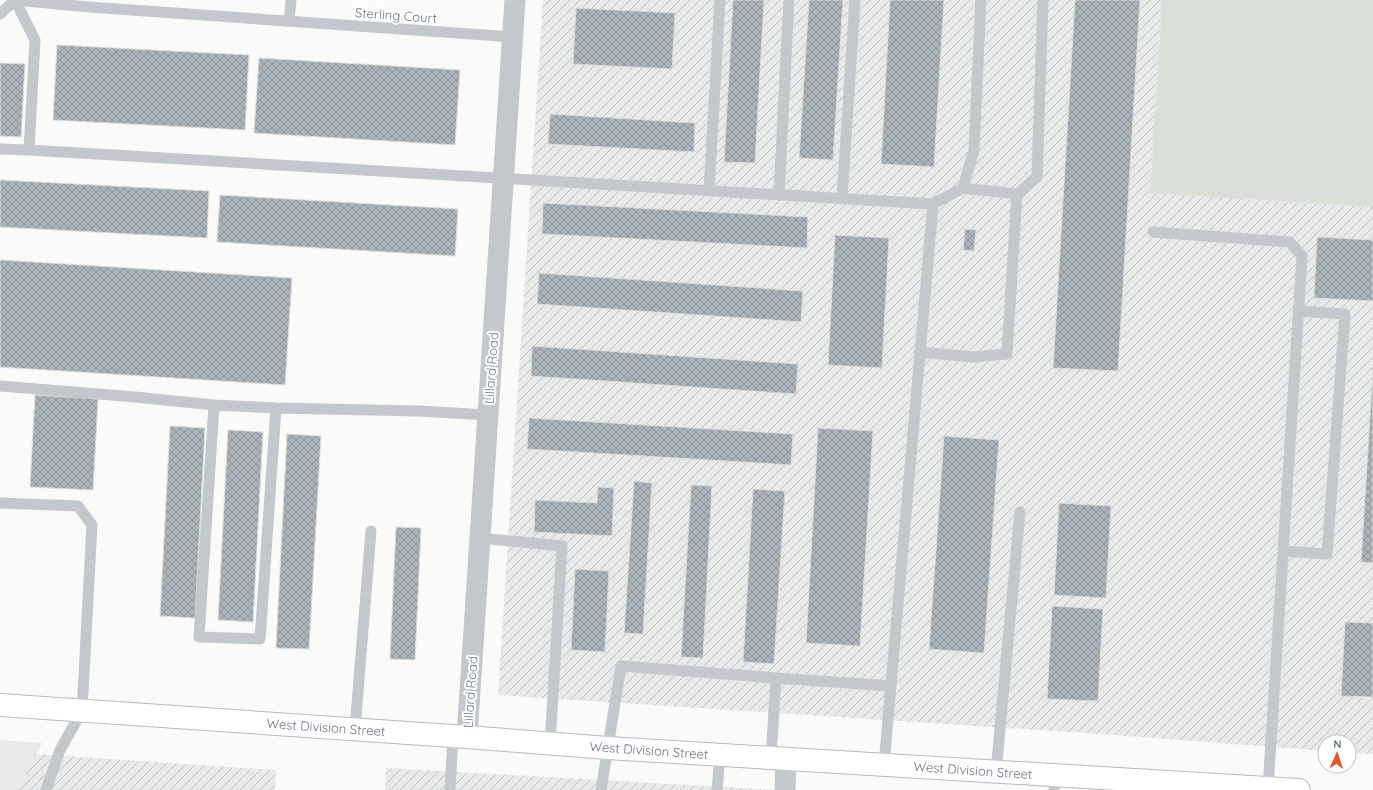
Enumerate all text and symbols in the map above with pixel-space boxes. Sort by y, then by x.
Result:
street label: Sterling Court [354,4,438,26]
street label: Lillard Road [481,332,501,404]
street label: Lillard Road [460,656,480,728]
street label: West Division Street [266,715,386,739]
north arrow [1317,734,1357,774]
text: N [1333,737,1342,751]
street label: West Division Street [589,738,709,762]
street label: West Division Street [913,758,1033,782]

